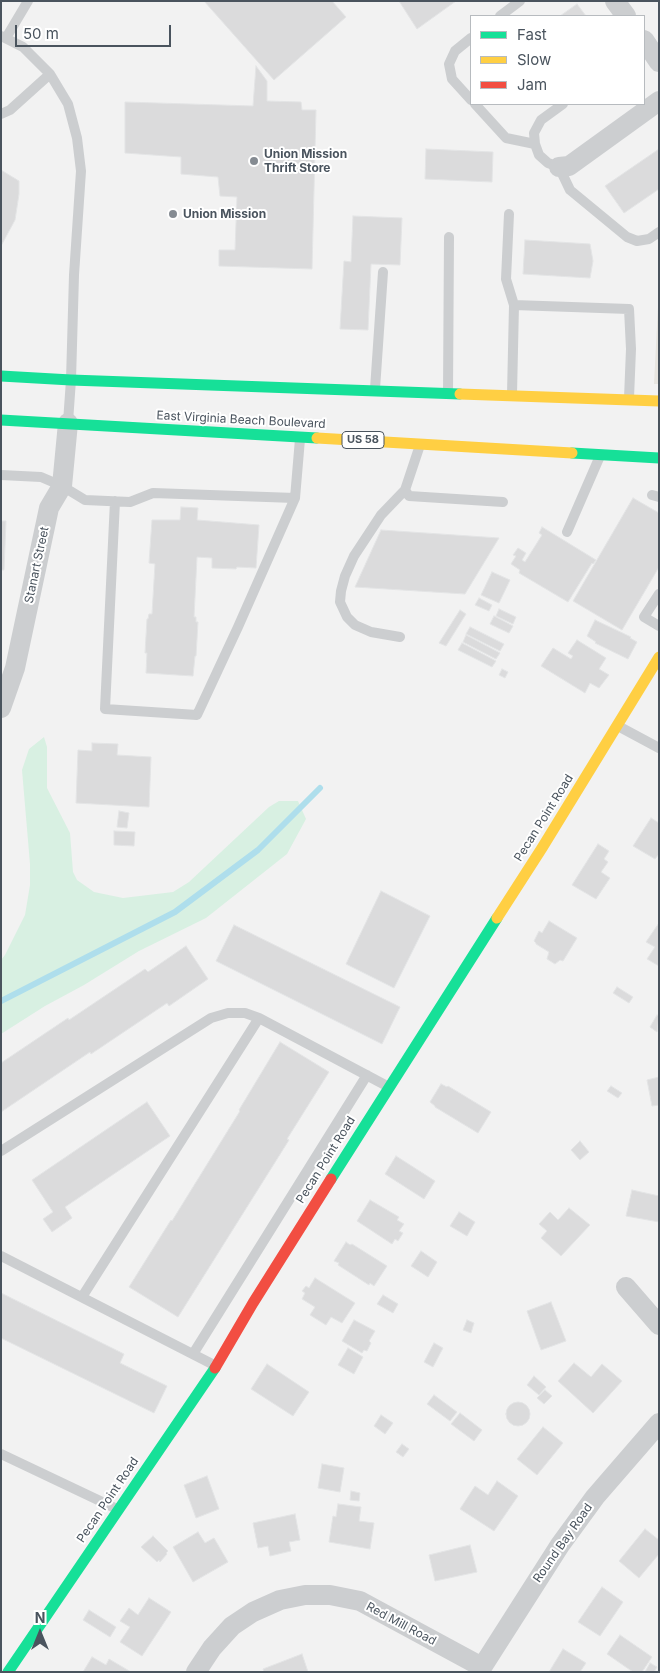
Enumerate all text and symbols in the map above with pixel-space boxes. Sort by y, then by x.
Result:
scale bar [18,15,174,47]
legend [470,15,645,105]
text: 50 m [23,24,59,43]
text: Fast [517,25,547,44]
text: Slow [517,50,551,69]
text: Jam [517,75,547,94]
place label: Union Mission Thrift Store [264,147,347,175]
marker: Union Mission Thrift Store [248,155,260,167]
place label: Union Mission [183,207,266,221]
marker: Union Mission [167,208,179,220]
street label: East Virginia Beach Boulevard [156,408,326,432]
road number: US 58 [342,432,384,448]
street label: Stanart Street [22,525,52,605]
street label: Pecan Point Road [511,772,577,864]
street label: Pecan Point Road [293,1114,359,1206]
street label: Pecan Point Road [74,1455,142,1545]
street label: Round Bay Road [530,1501,596,1585]
street label: Red Mill Road [364,1600,438,1648]
north arrow [15,1608,65,1658]
text: N [35,1609,45,1626]

